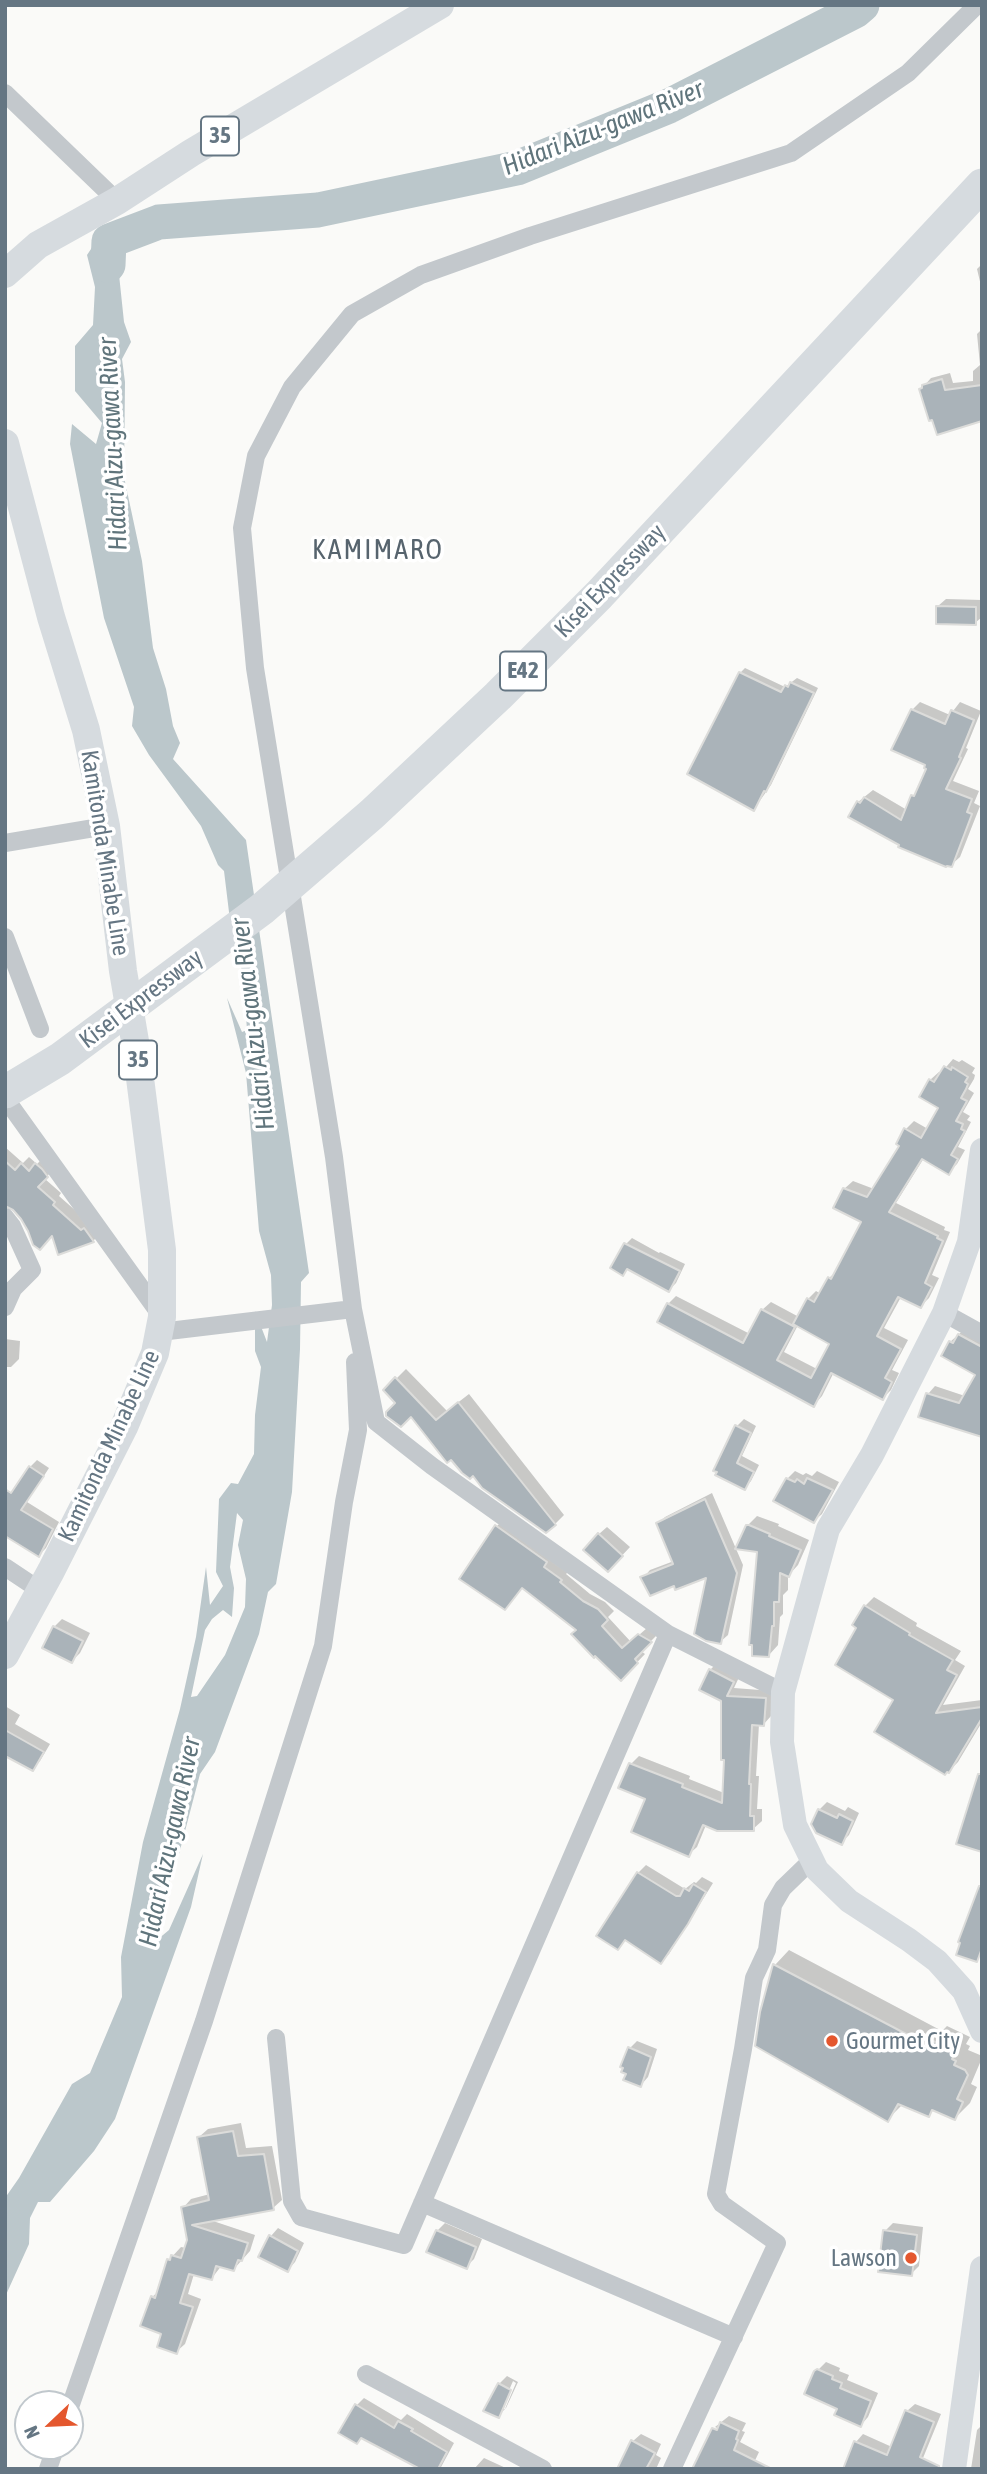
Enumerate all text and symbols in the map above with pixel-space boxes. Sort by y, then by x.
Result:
water label: Hidari Aizu-gawa River [498,74,708,182]
road number: 35 [201,116,239,155]
water label: Hidari Aizu-gawa River [92,337,134,551]
street label: Kisei Expressway [549,518,671,644]
district label: KAMIMARO [313,533,443,567]
road number: E42 [500,652,546,691]
street label: Kamitonda Minabe Line [75,748,135,958]
water label: Hidari Aizu-gawa River [225,916,281,1132]
street label: Kisei Expressway [74,943,208,1055]
road number: 35 [119,1040,157,1079]
street label: Kamitonda Minabe Line [52,1346,166,1546]
water label: Hidari Aizu-gawa River [133,1734,207,1950]
place label: Gourmet City [846,2027,960,2055]
marker: Gourmet City [824,2033,840,2049]
place label: Lawson [831,2244,897,2272]
marker: Lawson [903,2250,919,2266]
north arrow [14,2390,84,2460]
text: N [19,2423,44,2442]

